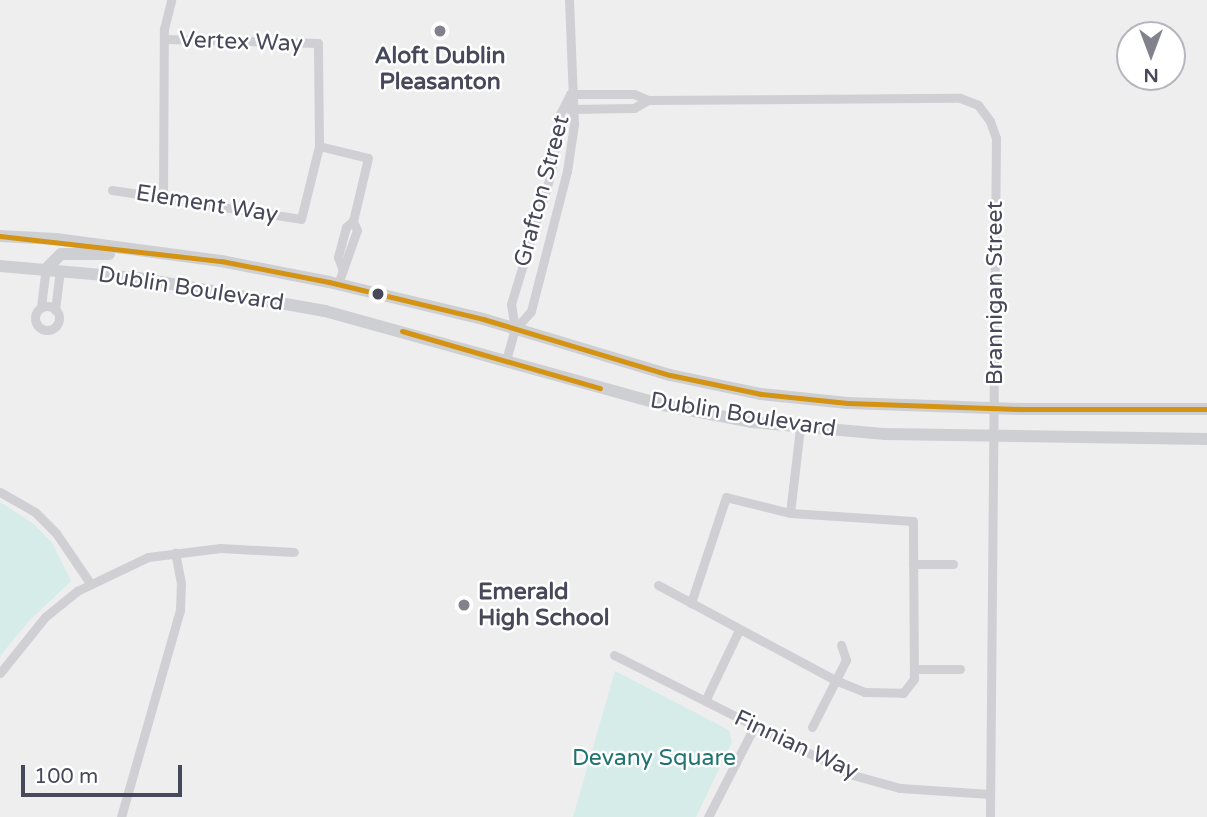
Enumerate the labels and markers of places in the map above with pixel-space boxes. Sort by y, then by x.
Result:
marker: Aloft Dublin Pleasanton [432,23,448,39]
place label: Aloft Dublin Pleasanton [374,42,506,96]
unlabelled marker [371,287,385,301]
place label: Emerald High School [478,578,609,632]
marker: Emerald High School [456,597,472,613]

